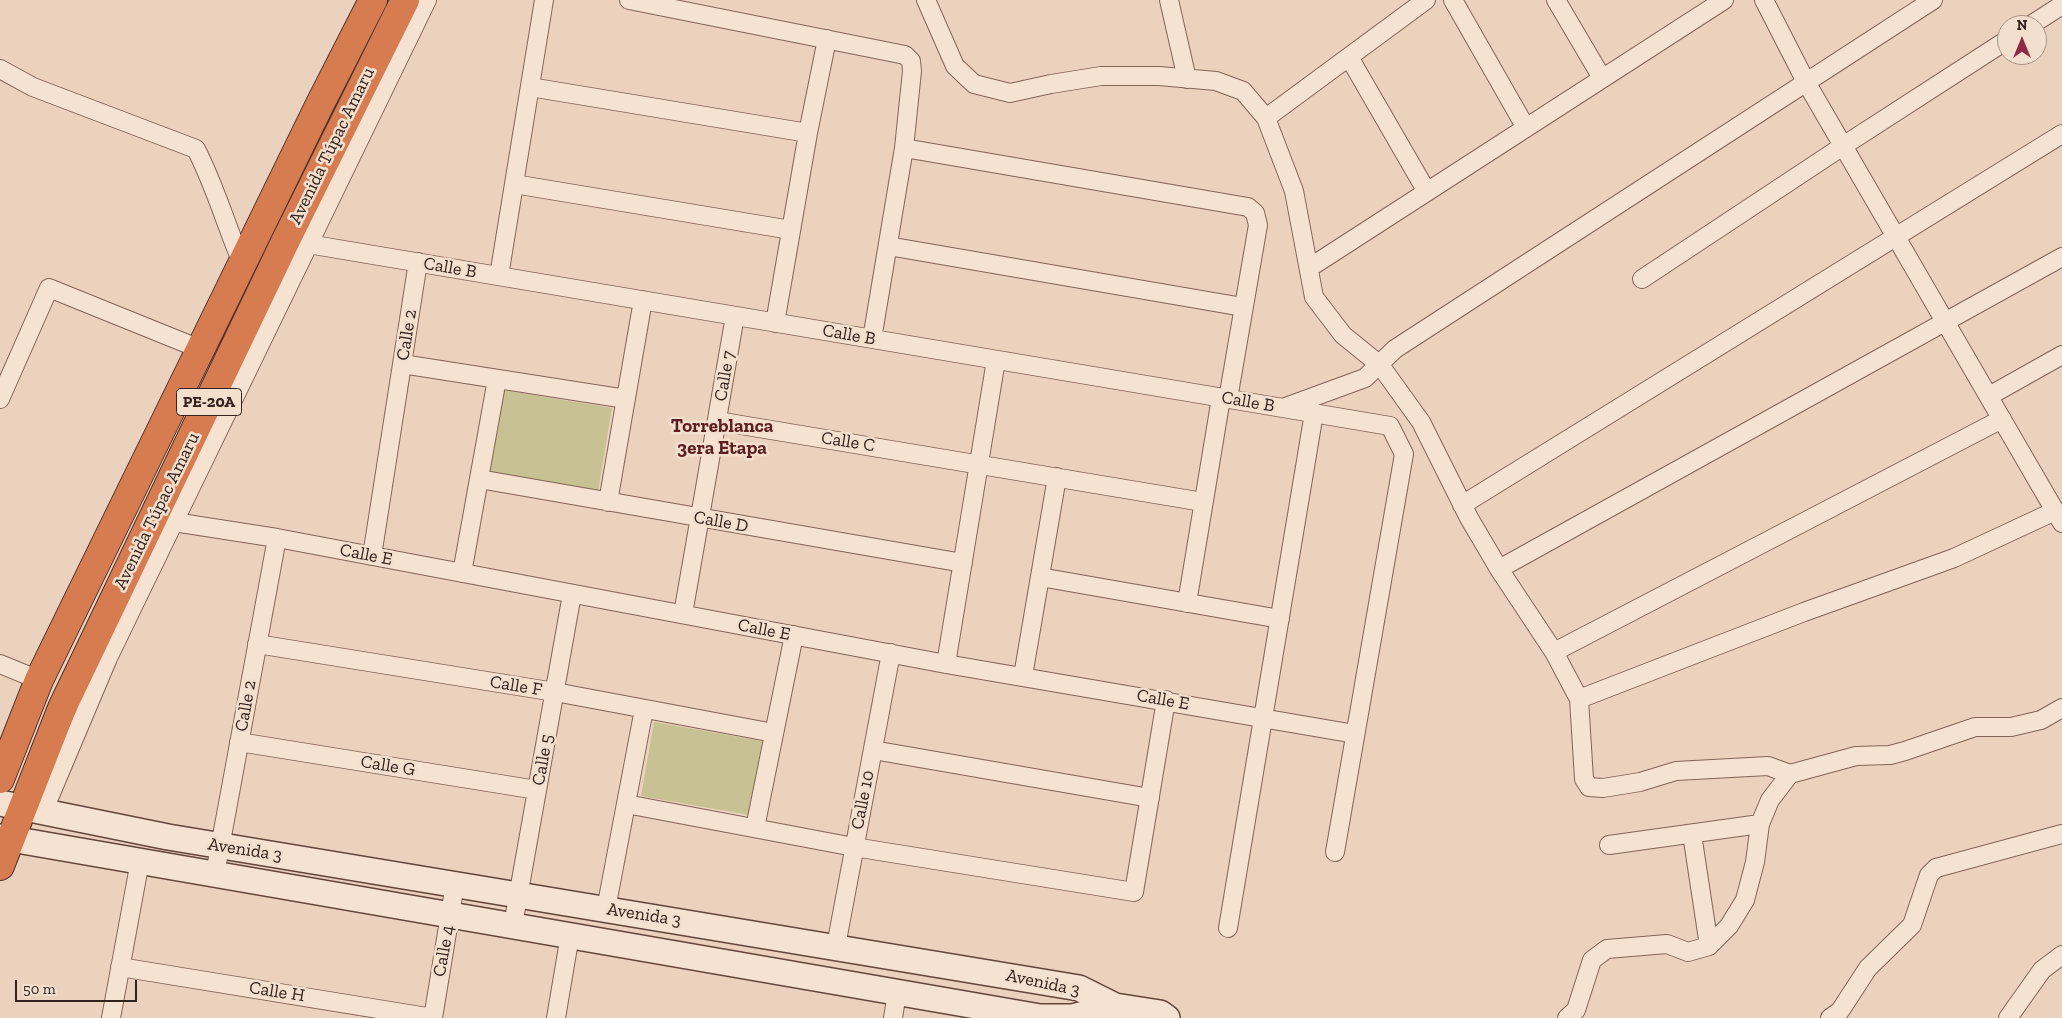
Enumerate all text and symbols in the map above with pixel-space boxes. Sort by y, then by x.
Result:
north arrow [1997,15,2047,65]
text: N [2017,17,2027,34]
street label: Avenida Túpac Amaru [285,64,379,228]
street label: Calle B [422,253,478,283]
street label: Calle 2 [392,308,422,362]
street label: Calle B [821,320,877,350]
street label: Calle 7 [710,349,740,403]
street label: Calle B [1220,387,1276,417]
road number: PE-20A [176,388,242,416]
district label: Torreblanca 3era Etapa [671,416,773,460]
street label: Calle C [820,427,876,457]
street label: Avenida Túpac Amaru [110,429,204,593]
street label: Calle D [692,507,750,537]
street label: Calle E [338,539,394,571]
street label: Calle E [736,614,792,646]
street label: Calle F [488,671,544,701]
street label: Calle 2 [231,679,261,733]
street label: Calle E [1135,685,1191,715]
street label: Calle 5 [528,733,558,787]
street label: Calle G [359,751,417,781]
street label: Calle 10 [847,769,879,831]
street label: Avenida 3 [206,833,284,867]
street label: Avenida 3 [605,898,683,932]
street label: Calle 4 [429,923,459,979]
street label: Avenida 3 [1004,965,1082,1001]
scale bar [18,970,140,1002]
street label: Calle H [248,977,306,1007]
text: 50 m [23,980,56,998]

